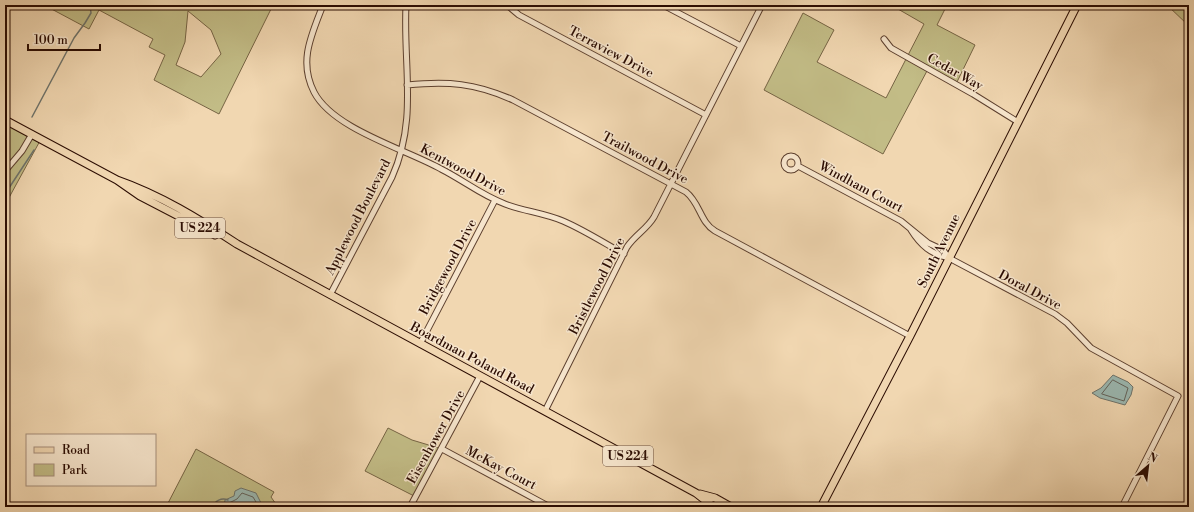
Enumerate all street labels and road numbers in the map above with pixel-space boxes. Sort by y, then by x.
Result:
street label: Terraview Drive [566,23,657,81]
street label: Cedar Way [924,50,986,94]
street label: Trailwood Drive [599,129,691,188]
street label: Kentwood Drive [417,141,509,200]
street label: Applewood Boulevard [321,156,394,279]
street label: Windham Court [815,158,906,216]
street label: South Avenue [914,211,964,291]
street label: Bridgewood Drive [415,216,480,319]
road number: US 224 [175,218,225,238]
street label: Bristlewood Drive [565,234,629,338]
street label: Doral Drive [996,267,1065,314]
street label: Boardman Poland Road [406,318,537,398]
street label: Eisenhower Drive [404,387,469,487]
street label: McKay Court [463,443,539,493]
road number: US 224 [603,446,653,466]

